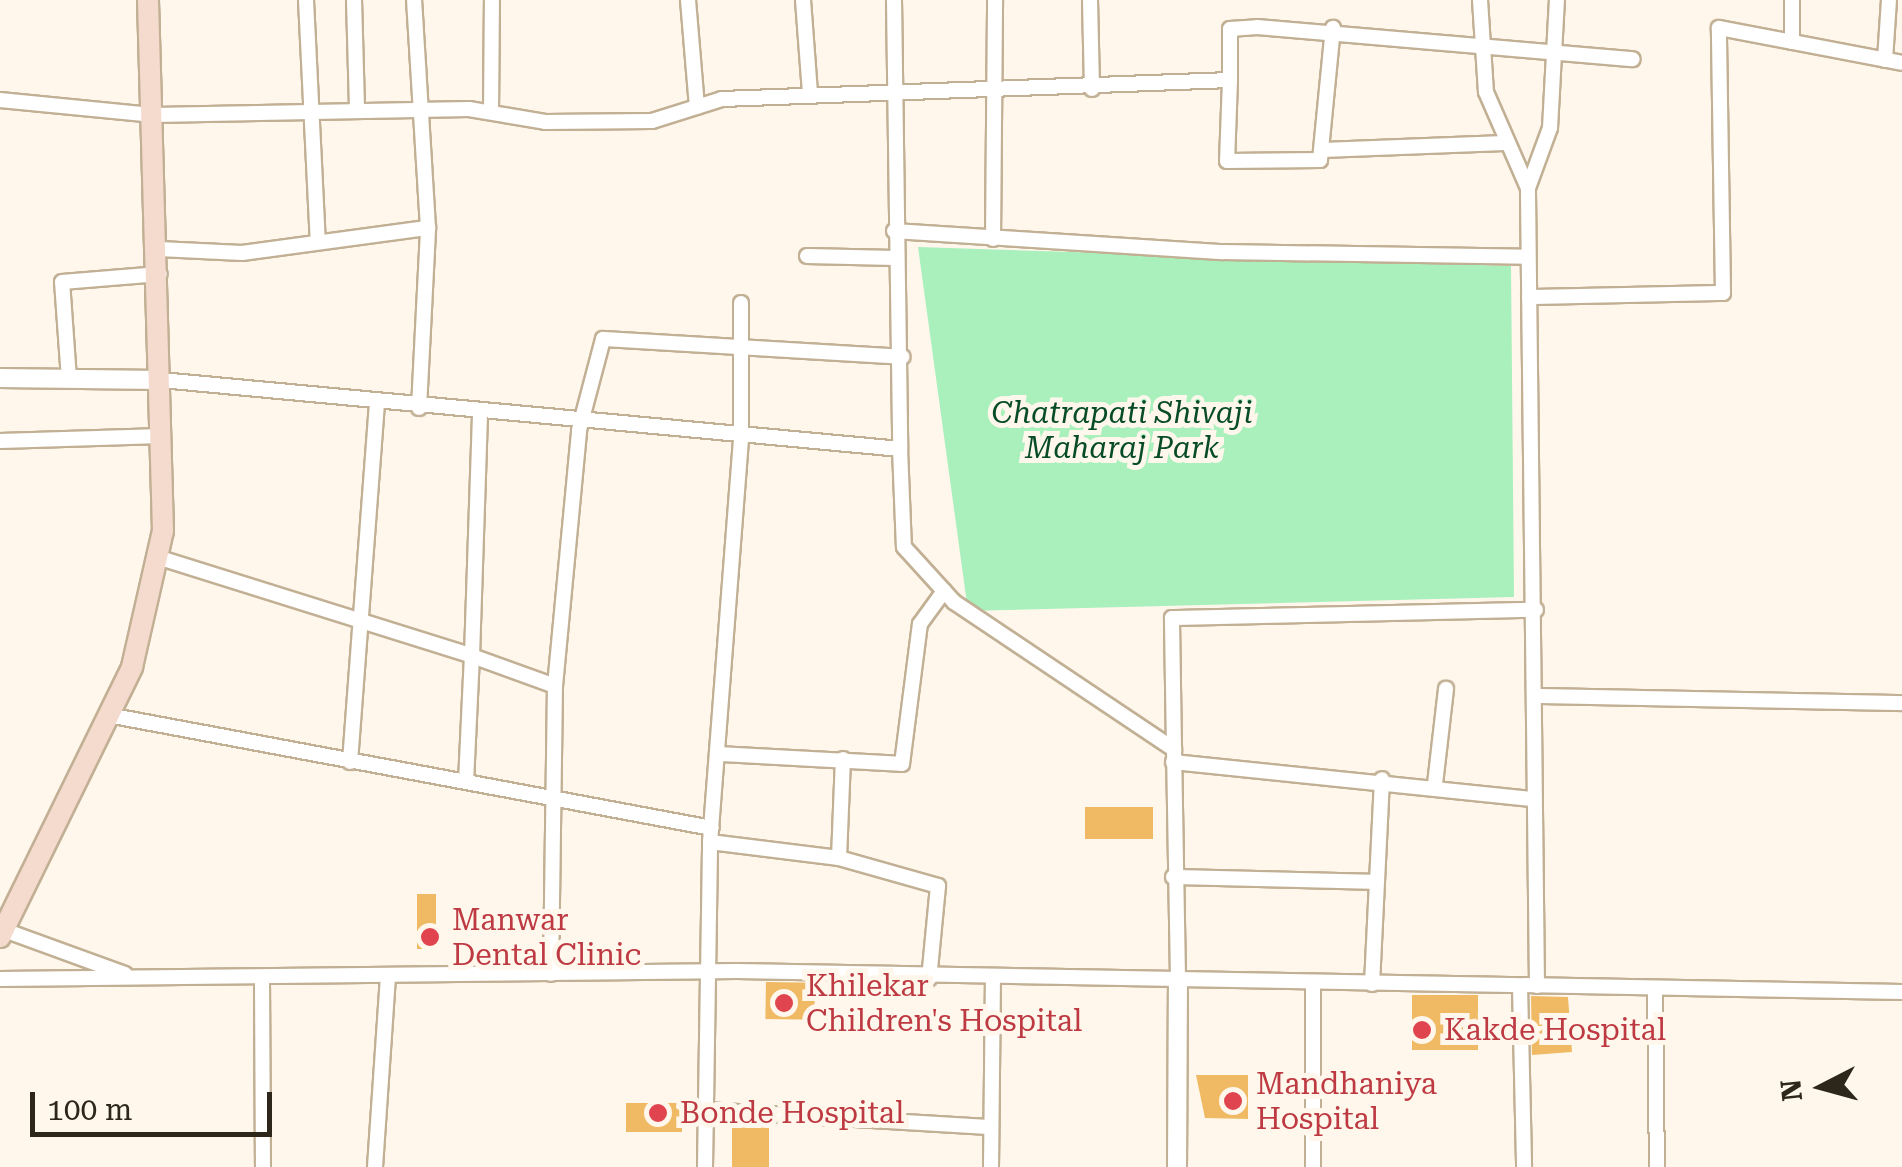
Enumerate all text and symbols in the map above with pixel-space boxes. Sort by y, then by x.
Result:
park label: Chatrapati Shivaji Maharaj Park [991,395,1253,466]
place label: Manwar Dental Clinic [452,902,641,972]
marker: Manwar Dental Clinic [417,924,443,950]
place label: Khilekar Children's Hospital [806,968,1082,1038]
marker: Khilekar Children's Hospital [771,990,797,1016]
place label: Kakde Hospital [1444,1012,1666,1048]
marker: Kakde Hospital [1409,1017,1435,1043]
north arrow [1772,1037,1872,1137]
place label: Mandhaniya Hospital [1256,1066,1437,1136]
scale bar [35,1072,278,1134]
text: N [1774,1078,1809,1103]
marker: Mandhaniya Hospital [1220,1088,1246,1114]
text: 100 m [47,1092,132,1127]
place label: Bonde Hospital [680,1095,904,1131]
marker: Bonde Hospital [645,1100,671,1126]

